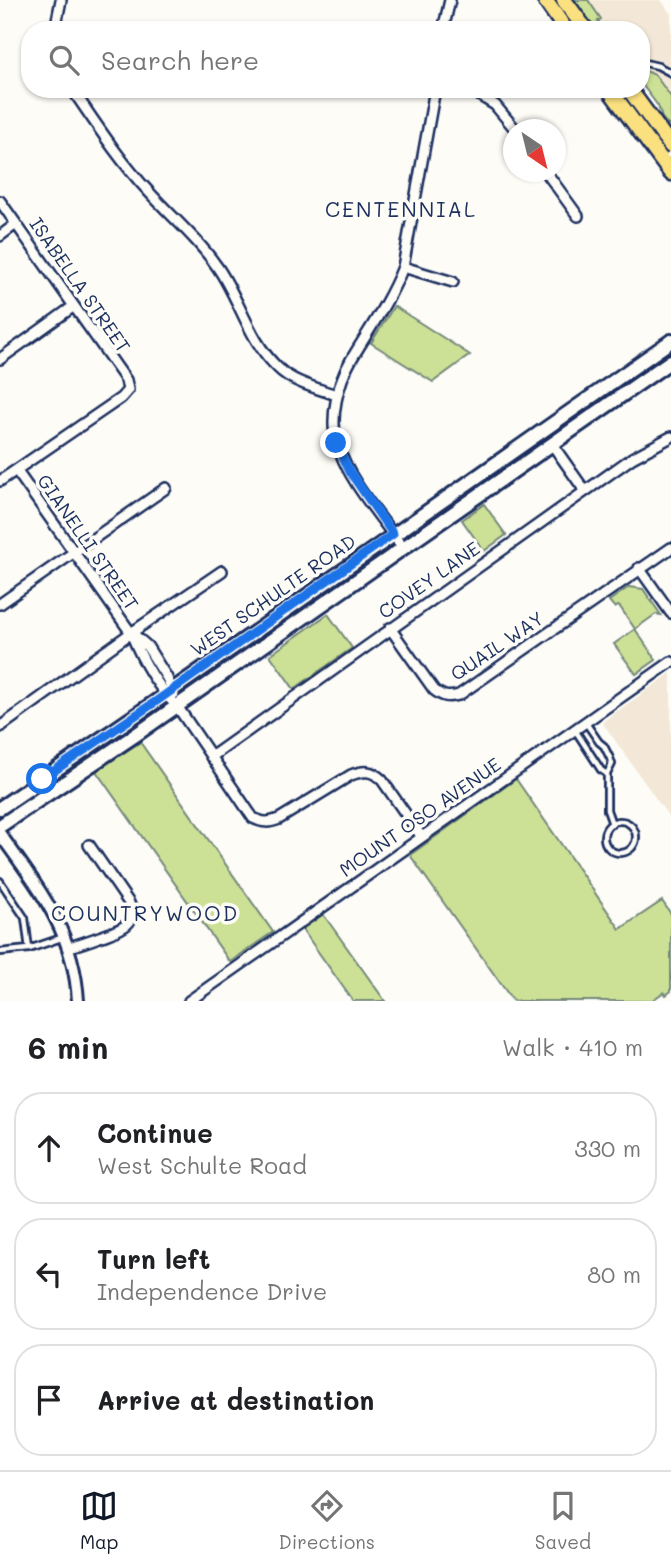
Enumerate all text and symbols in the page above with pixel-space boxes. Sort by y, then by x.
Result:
search box [21,21,650,98]
icon: search [45,41,83,79]
text: Search here [101,43,259,77]
north arrow [503,119,566,182]
district label: CENTENNIAL [325,195,477,222]
street label: ISABELLA STREET [24,212,137,357]
route end [320,427,351,458]
street label: GIANELLI STREET [32,469,145,615]
street label: WEST SCHULTE ROAD [185,528,360,661]
street label: COVEY LANE [373,535,484,624]
street label: QUAIL WAY [445,605,548,686]
street label: MOUNT OSO AVENUE [334,751,505,882]
route start [26,763,57,794]
district label: COUNTRYWOOD [51,899,239,926]
text: 6 min [28,1027,108,1067]
text: Walk · 410 m [502,1032,643,1062]
text: Continue [97,1116,213,1150]
icon: ahead [30,1129,68,1167]
text: 330 m [574,1133,641,1163]
text: West Schulte Road [97,1150,307,1180]
text: Turn left [97,1242,210,1276]
icon: left [30,1255,68,1293]
text: 80 m [587,1259,641,1289]
text: Independence Drive [97,1276,327,1306]
icon: arrive [30,1381,68,1419]
text: Arrive at destination [97,1383,374,1417]
tab: Map [80,1487,119,1554]
tab: Directions [278,1487,375,1554]
tab: Saved [535,1487,591,1554]

